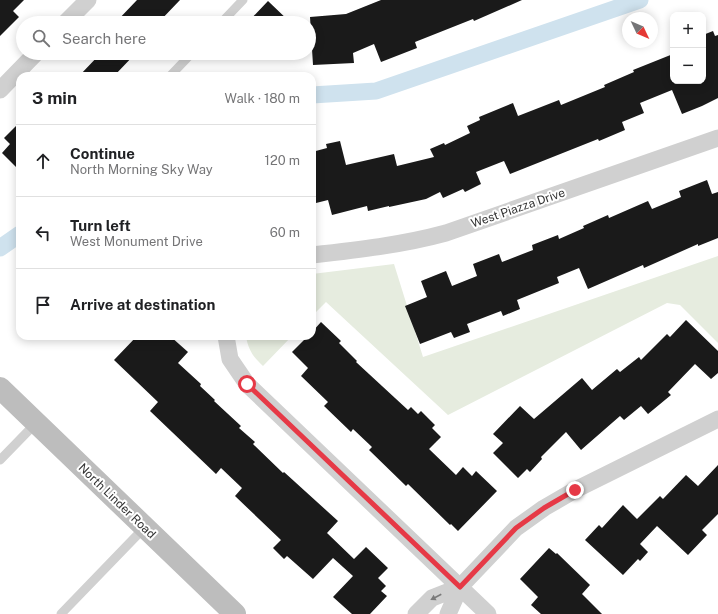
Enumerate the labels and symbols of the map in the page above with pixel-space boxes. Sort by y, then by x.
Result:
north arrow [622,12,658,48]
street label: West Piazza Drive [469,185,567,231]
route start [238,375,256,393]
street label: North Linder Road [76,461,158,541]
route end [566,481,584,499]
one-way arrow [430,594,442,600]

